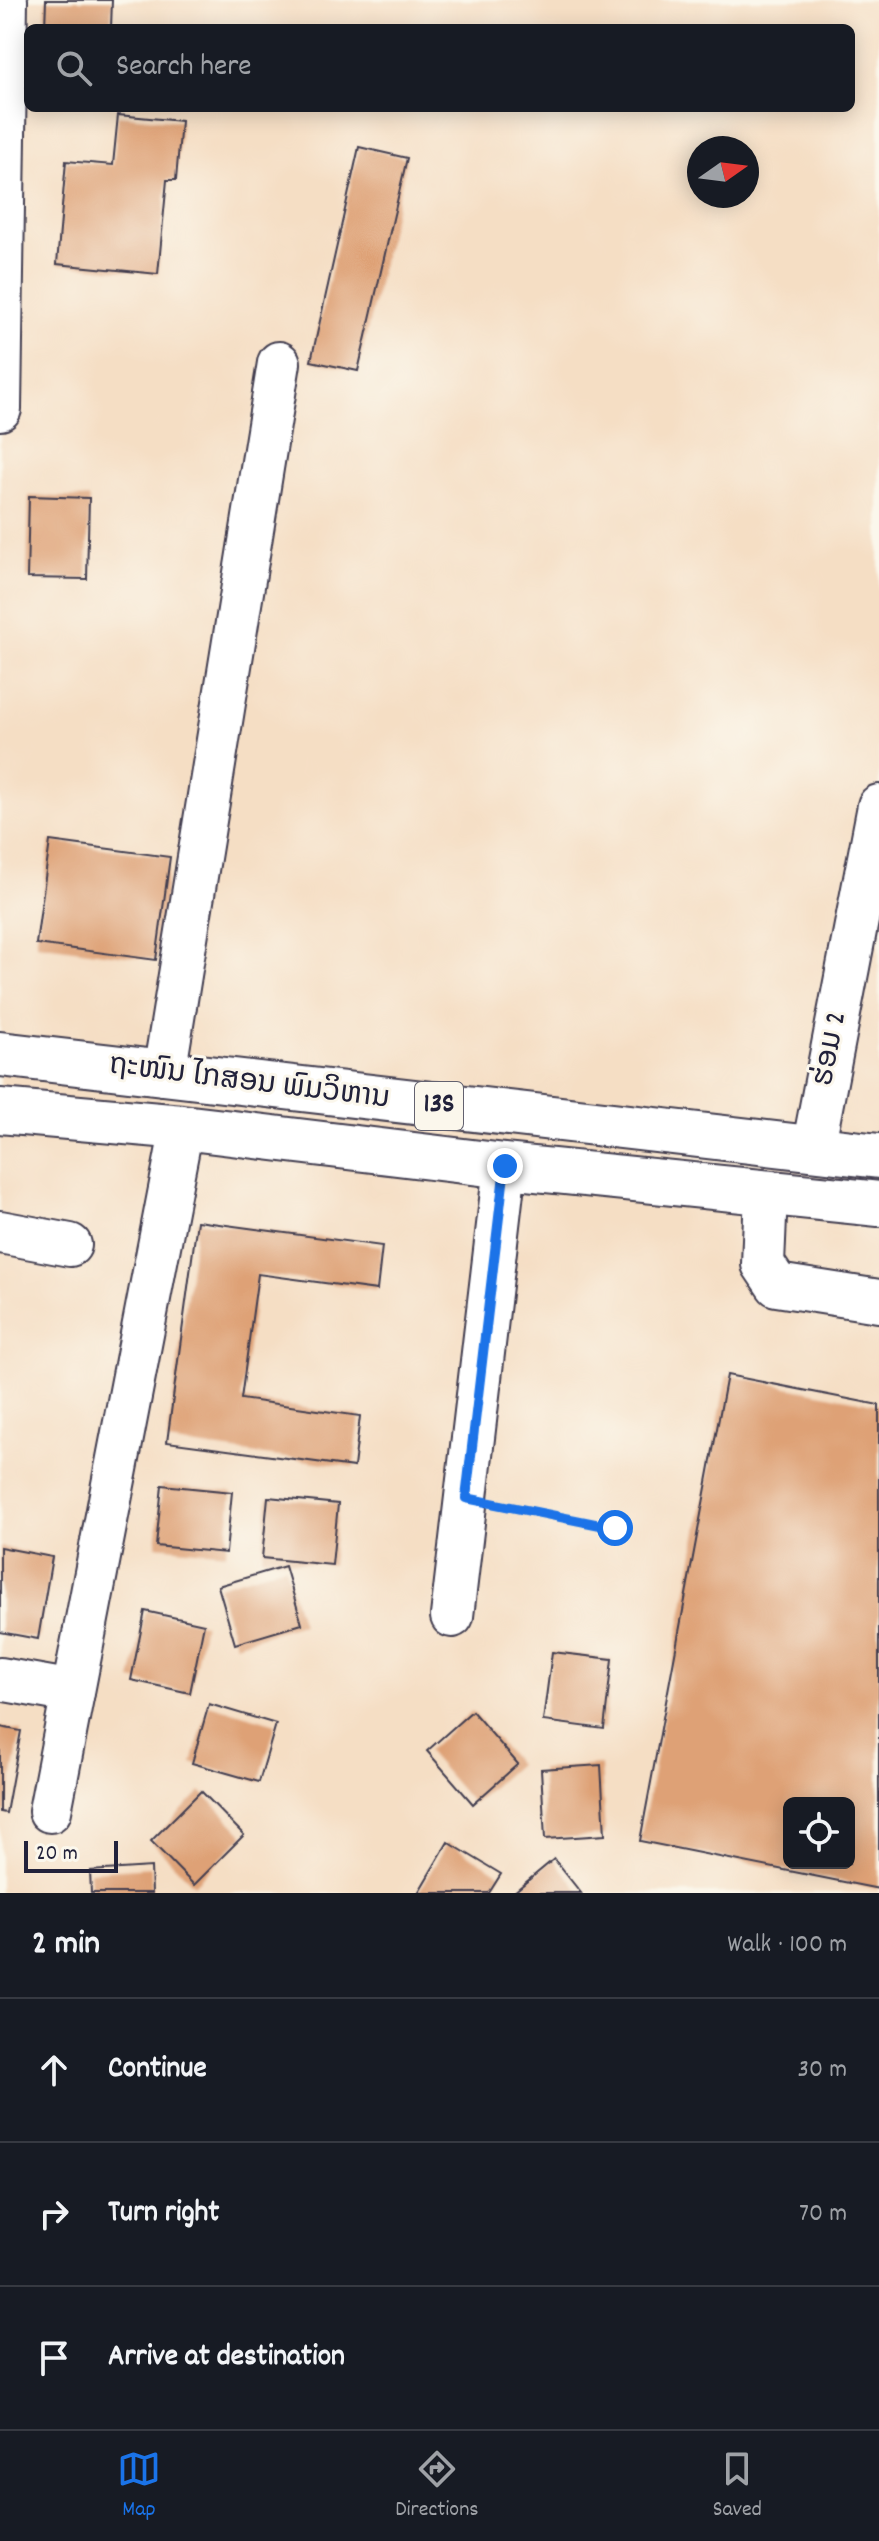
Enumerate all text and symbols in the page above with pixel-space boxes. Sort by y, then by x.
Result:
search box [24,24,855,112]
icon: search [52,46,96,90]
text: Search here [116,47,252,90]
north arrow [687,136,759,208]
street label: ຮ່ອມ 2 [804,1008,860,1090]
street label: ຖະໜົນ ໄກສອນ ພົມວິຫານ [106,1045,392,1123]
road number: 13S [415,1082,463,1130]
route end [487,1148,523,1184]
route start [597,1510,633,1546]
map controls [783,1797,855,1869]
button: locate [783,1797,855,1869]
scale bar [24,1837,118,1873]
text: 20 m [36,1839,78,1870]
text: 2 min [32,1921,100,1970]
text: Walk · 100 m [727,1927,847,1964]
icon: ahead [32,2048,76,2092]
text: Continue [108,2049,207,2092]
text: 30 m [797,2052,847,2089]
icon: right [32,2192,76,2236]
text: Turn right [108,2193,219,2236]
text: 70 m [799,2196,847,2233]
icon: arrive [32,2336,76,2380]
text: Arrive at destination [108,2337,345,2380]
tab: Map [117,2447,161,2526]
tab: Directions [395,2447,479,2526]
tab: Saved [713,2447,762,2526]

